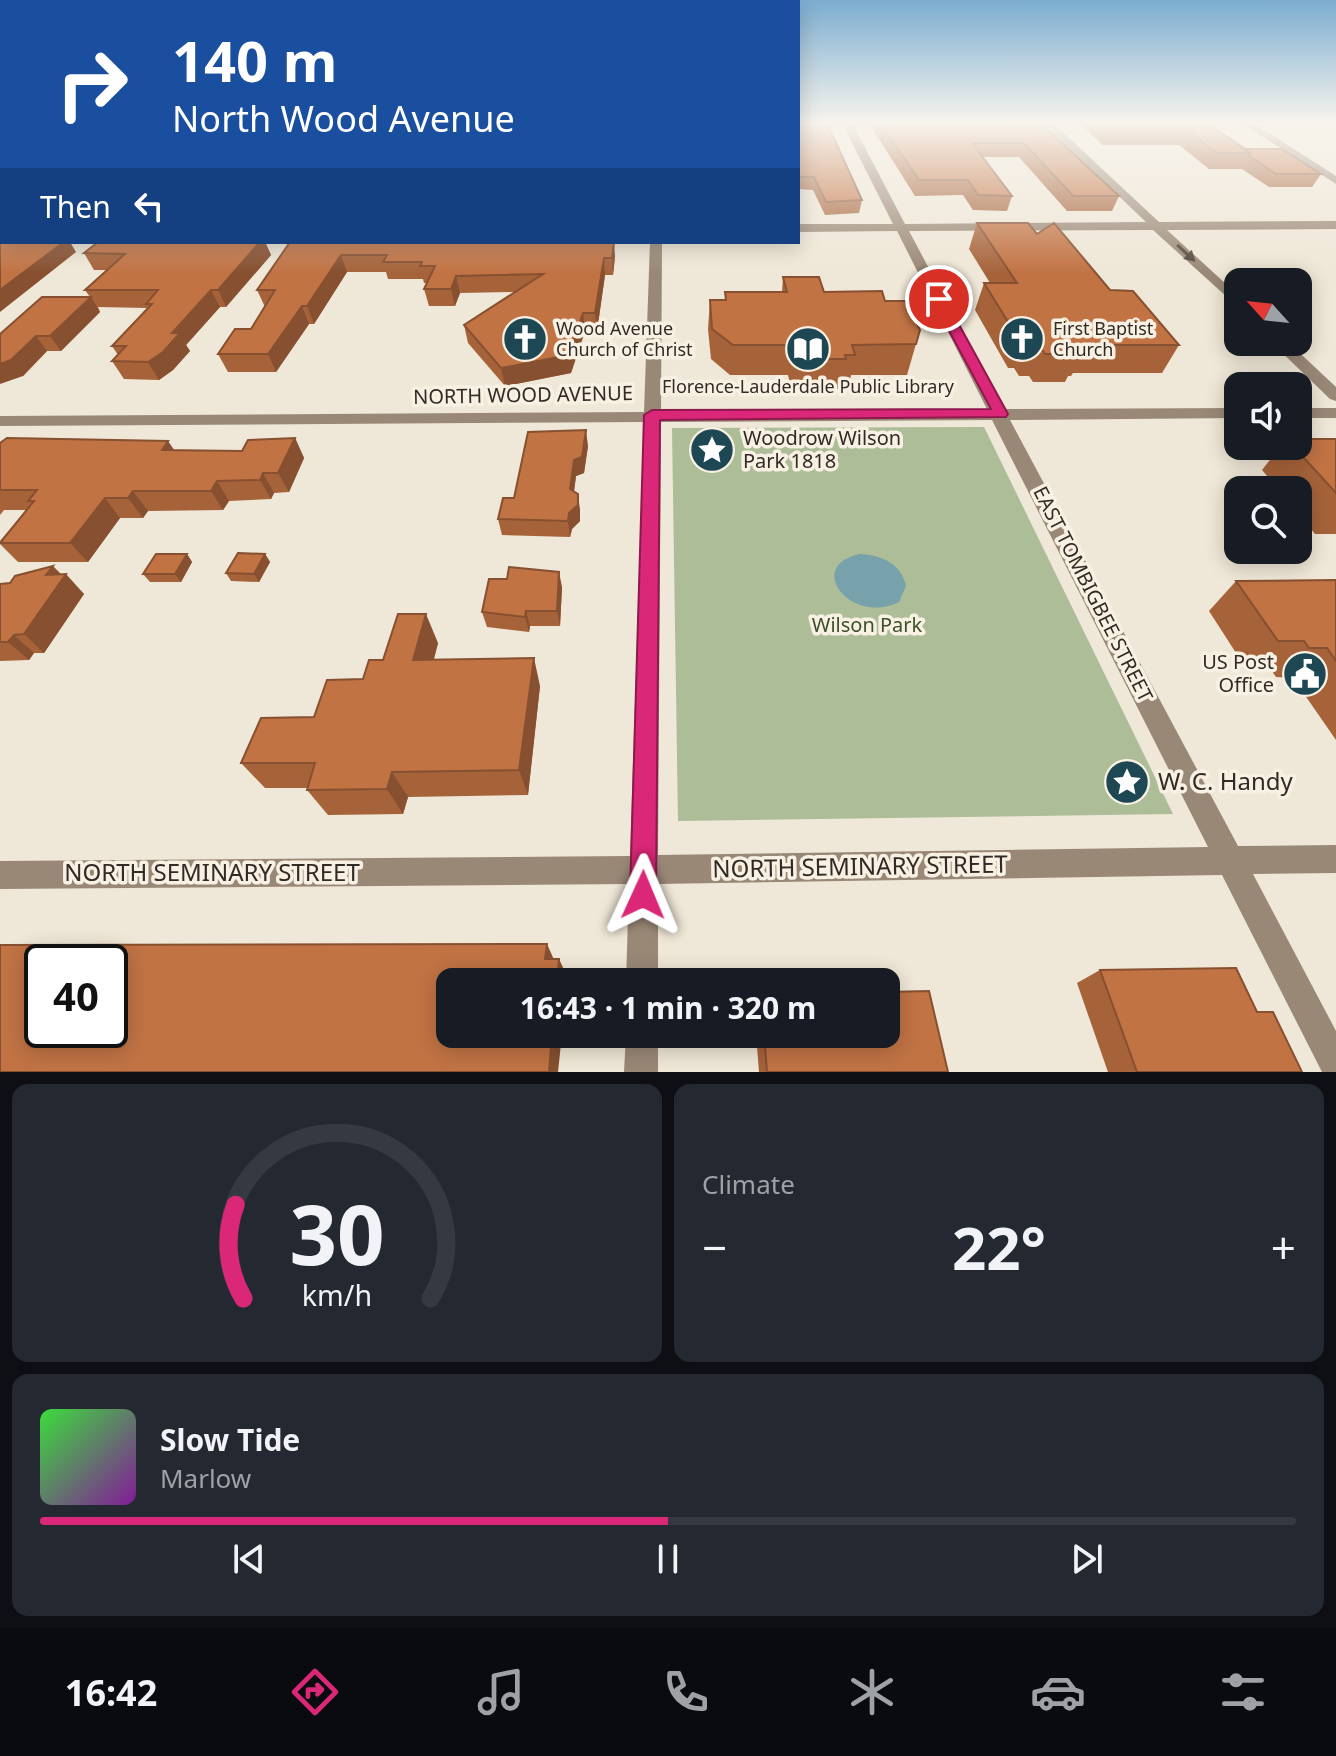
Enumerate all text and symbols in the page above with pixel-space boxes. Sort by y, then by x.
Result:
text: 140 m [172,22,337,98]
icon: right [40,32,144,136]
text: North Wood Avenue [172,94,515,143]
icon: left [127,184,171,228]
text: Then [40,186,111,227]
one-way arrow [1176,244,1195,262]
pin [905,265,973,333]
north arrow [1224,268,1312,356]
map controls [1224,268,1312,564]
icon: arrive [917,277,961,321]
church icon: Wood Avenue Church of Christ [501,315,549,363]
church icon: First Baptist Church [998,315,1046,363]
place label: Wood Avenue Church of Christ [556,316,693,361]
place label: First Baptist Church [1053,316,1154,361]
library icon: Florence-Lauderdale Public Library [784,325,832,373]
button: sound [1224,372,1312,460]
place label: Florence-Lauderdale Public Library [662,374,955,398]
street label: NORTH WOOD AVENUE [413,379,633,410]
place label: Woodrow Wilson Park 1818 [743,424,901,474]
place icon: Woodrow Wilson Park 1818 [688,426,736,474]
button: search [1224,476,1312,564]
street label: EAST TOMBIGBEE STREET [1027,481,1160,706]
park label: Wilson Park [812,611,923,638]
place label: US Post Office [1202,648,1274,698]
public building icon: US Post Office [1281,650,1329,698]
place icon: W. C. Handy [1103,758,1151,806]
place label: W. C. Handy [1158,764,1293,797]
street label: NORTH SEMINARY STREET [712,846,1009,885]
position arrow [601,853,685,937]
street label: NORTH SEMINARY STREET [64,855,360,888]
speed limit sign: 40 [24,944,128,1048]
text: 16:43 · 1 min · 320 m [520,987,816,1028]
text: Climate [702,1166,795,1202]
text: 30 [289,1176,385,1289]
text: 22° [952,1206,1046,1288]
text: − [702,1217,727,1277]
text: + [1271,1217,1296,1277]
text: km/h [302,1275,372,1314]
text: Slow Tide [160,1419,300,1460]
text: Marlow [160,1460,251,1496]
icon: previous [227,1537,271,1581]
icon: pause [646,1537,690,1581]
icon: next [1065,1537,1109,1581]
icon: directions [287,1664,343,1720]
icon: music [473,1664,529,1720]
icon: phone [658,1664,714,1720]
icon: climate [844,1664,900,1720]
icon: car [1030,1664,1086,1720]
icon: filters [1215,1664,1271,1720]
text: 16:42 [65,1668,157,1717]

